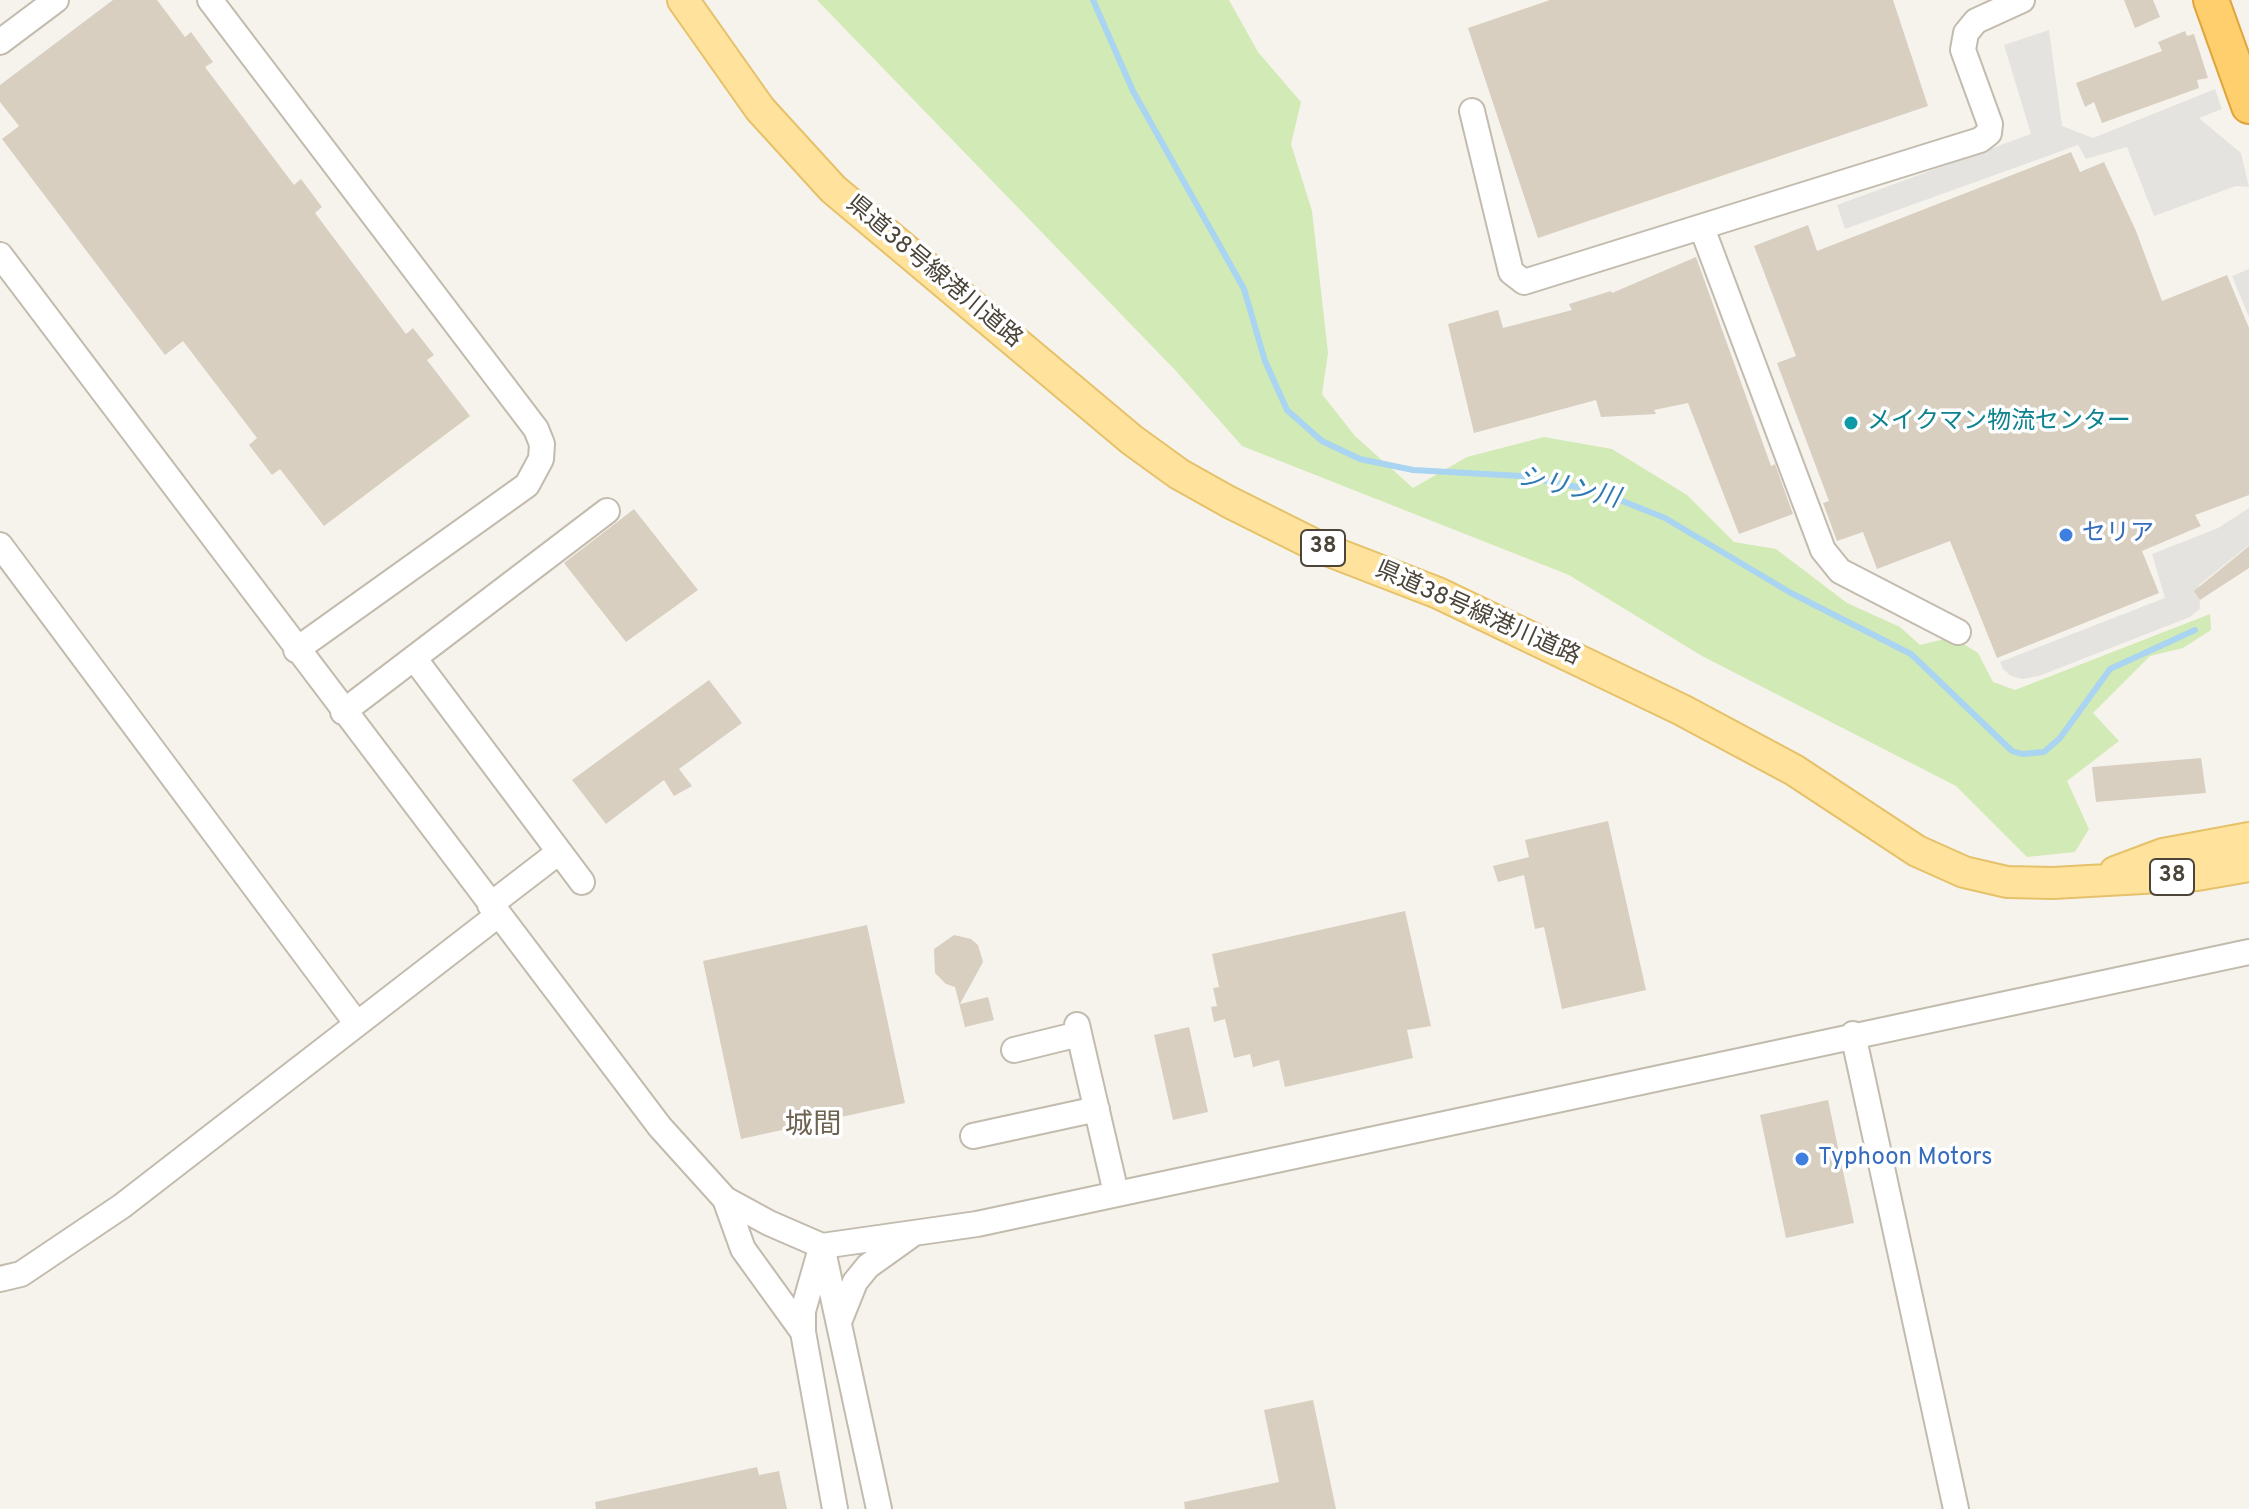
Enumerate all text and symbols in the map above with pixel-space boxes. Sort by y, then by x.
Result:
street label: 県道38号線港川道路 [839,191,1027,355]
place label: メイクマン物流センター [1867,409,2131,437]
marker: メイクマン物流センター [1842,414,1860,432]
water label: シリン川 [1514,463,1622,517]
place label: セリア [2082,521,2154,549]
marker: セリア [2057,526,2075,544]
road number: 38 [1301,530,1345,566]
street label: 県道38号線港川道路 [1370,557,1584,673]
road number: 38 [2150,859,2194,895]
district label: 城間 [785,1110,841,1144]
place label: Typhoon Motors [1818,1145,1993,1173]
marker: Typhoon Motors [1793,1150,1811,1168]

